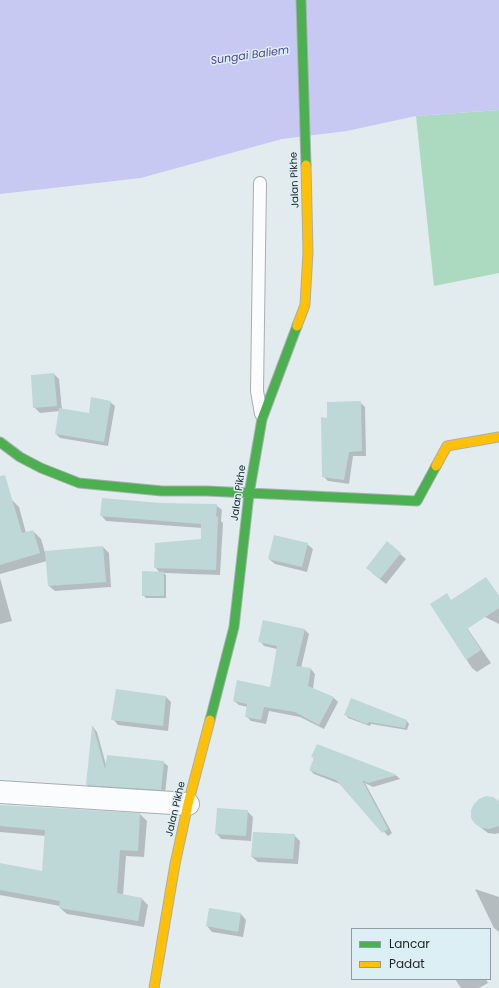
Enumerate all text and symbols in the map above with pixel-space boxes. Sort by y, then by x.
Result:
water label: Sungai Baliem [210,44,290,68]
street label: Jalan Pikhe [288,152,302,208]
street label: Jalan Pikhe [229,464,249,522]
street label: Jalan Pikhe [164,780,188,838]
legend [351,928,491,980]
text: Lancar [389,935,430,952]
text: Padat [389,955,425,972]

